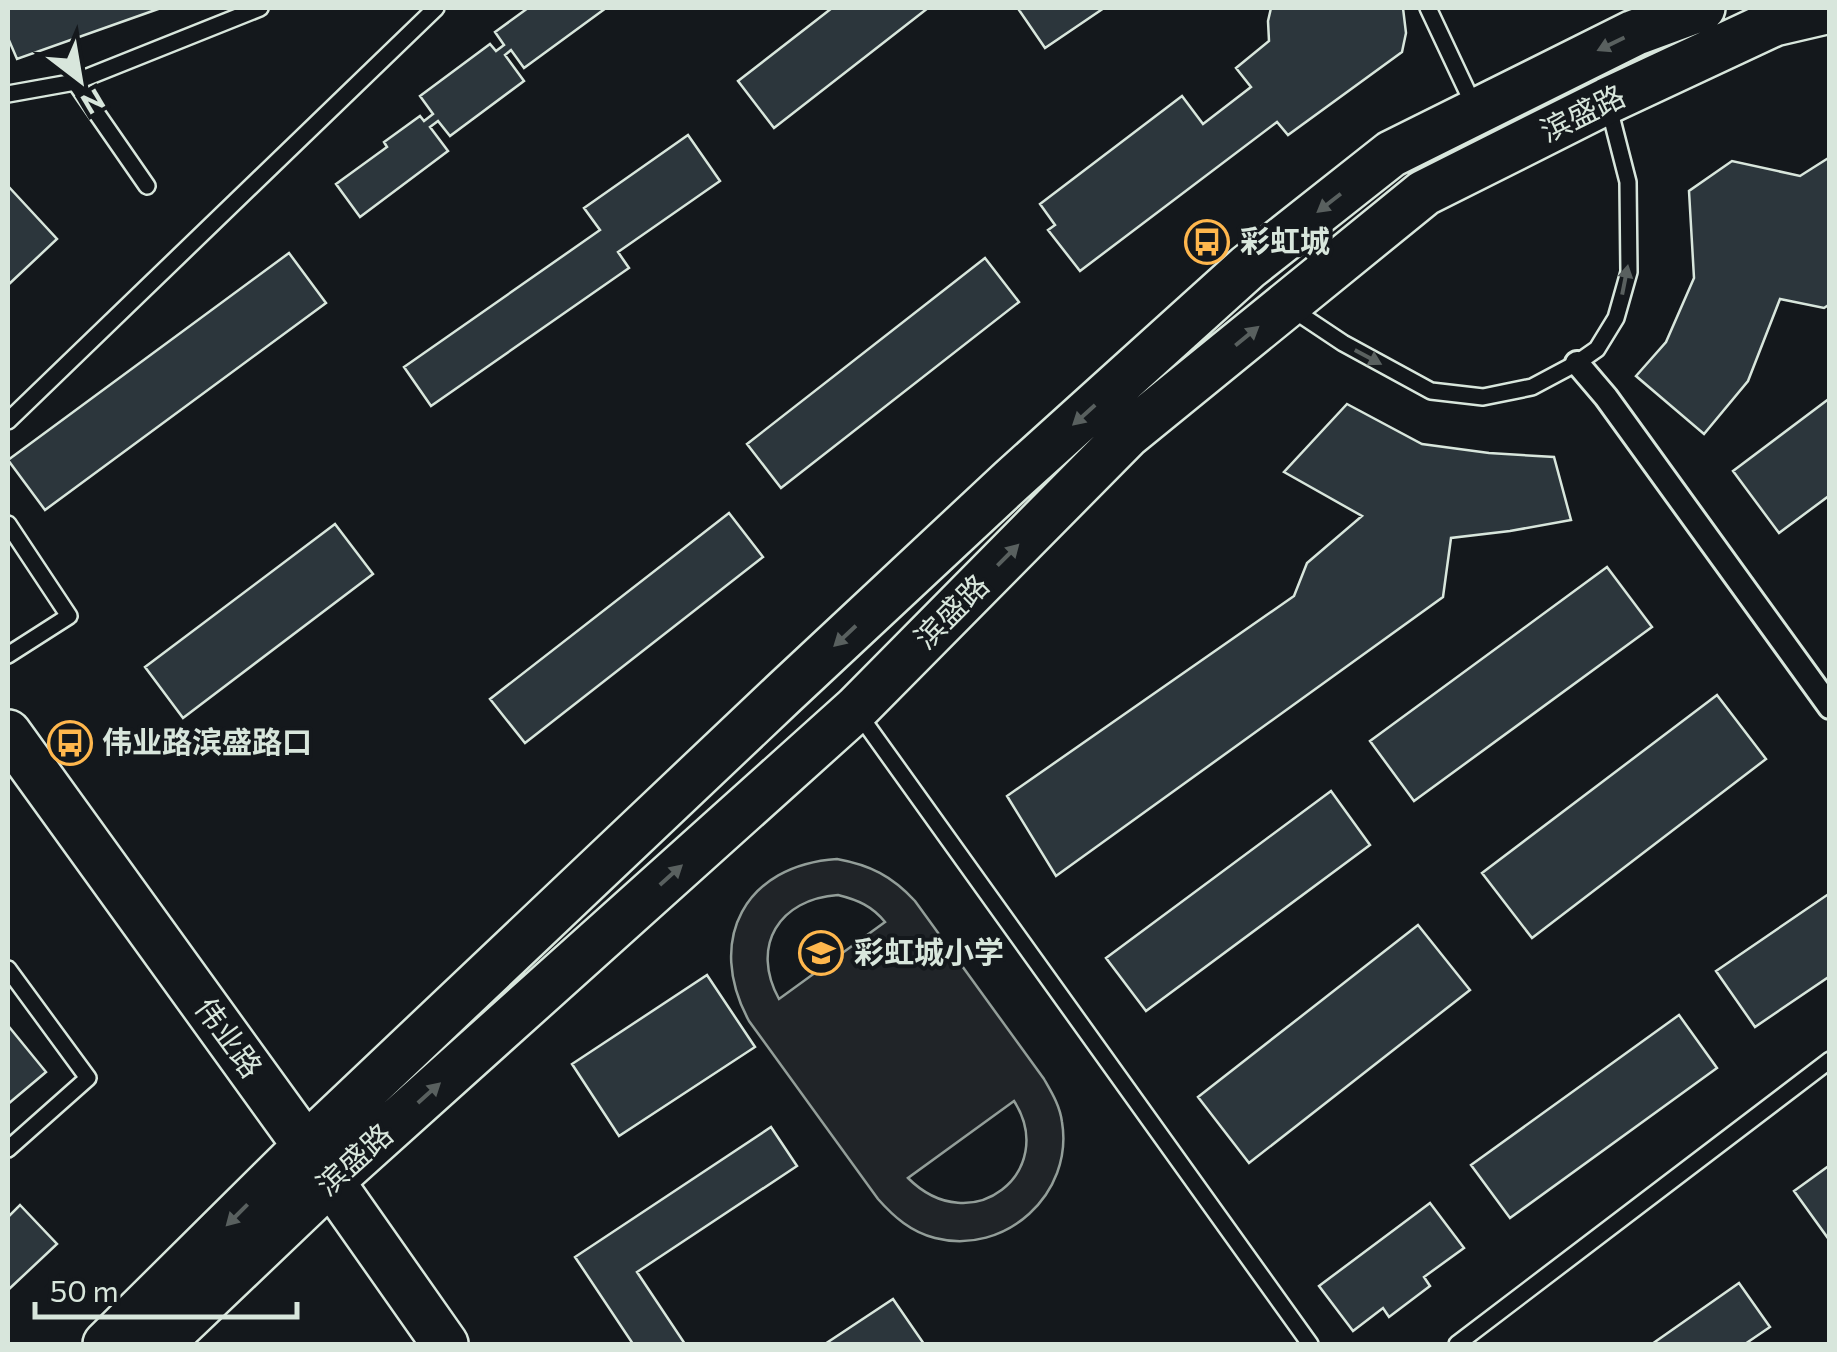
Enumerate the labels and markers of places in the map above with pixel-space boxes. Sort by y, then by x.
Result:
bus stop icon: 彩虹城 [1184,219,1230,265]
place label: 彩虹城 [1240,221,1330,258]
bus stop icon: 伟业路滨盛路口 [47,720,93,766]
place label: 伟业路滨盛路口 [102,722,312,759]
school or university icon: 彩虹城小学 [798,930,844,976]
place label: 彩虹城小学 [854,932,1004,969]

